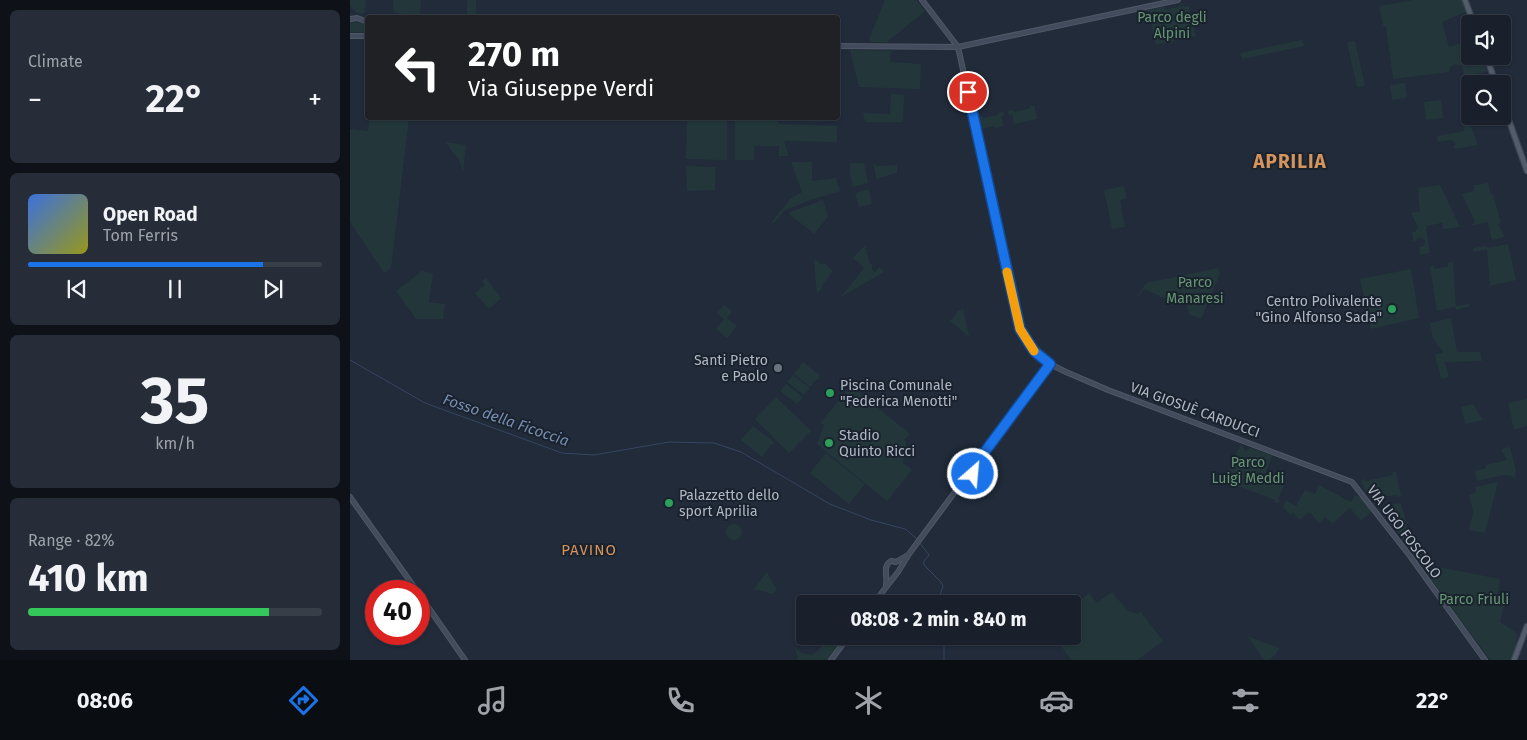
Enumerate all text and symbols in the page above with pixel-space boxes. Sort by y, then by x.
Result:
park label: Parco degli Alpini [1137,9,1207,42]
map controls [1461,15,1511,125]
button: sound [1461,15,1511,65]
text: 270 m [468,33,560,75]
icon: left [385,35,450,100]
text: Climate [28,52,83,71]
pin [947,71,989,113]
text: Via Giuseppe Verdi [468,75,654,102]
button: search [1461,75,1511,125]
text: 22° [145,76,205,122]
icon: arrive [954,78,982,106]
text: − [28,83,42,116]
text: + [308,83,322,116]
district label: APRILIA [1252,150,1327,173]
text: Open Road [103,203,198,226]
text: Tom Ferris [103,226,178,245]
park label: Parco Manaresi [1166,274,1224,307]
icon: previous [63,275,91,303]
icon: pause [161,275,189,303]
icon: next [259,275,287,303]
place label: Centro Polivalente "Gino Alfonso Sada" [1255,293,1382,326]
marker: Centro Polivalente "Gino Alfonso Sada" [1386,303,1398,315]
place label: Santi Pietro e Paolo [694,352,768,385]
text: 35 [141,362,209,440]
marker: Santi Pietro e Paolo [772,362,784,374]
place label: Piscina Comunale "Federica Menotti" [840,377,957,410]
street label: VIA GIOSUÈ CARDUCCI [1128,378,1262,441]
marker: Piscina Comunale "Federica Menotti" [824,387,836,399]
water label: Fosso della Ficoccia [441,390,571,450]
place label: Stadio Quinto Ricci [839,427,915,460]
text: km/h [155,434,195,453]
marker: Stadio Quinto Ricci [823,437,835,449]
position arrow [946,447,998,499]
park label: Parco Luigi Meddi [1211,454,1285,487]
street label: VIA UGO FOSCOLO [1363,482,1445,582]
place label: Palazzetto dello sport Aprilia [679,487,779,520]
marker: Palazzetto dello sport Aprilia [663,497,675,509]
text: Range · 82% [28,531,115,550]
district label: PAVINO [561,541,617,559]
text: 410 km [28,555,149,601]
speed limit sign: 40 [365,580,430,645]
park label: Parco Friuli [1439,591,1509,608]
text: 08:08 · 2 min · 840 m [850,608,1027,631]
icon: directions [286,683,321,718]
icon: music [475,683,510,718]
icon: phone [663,683,698,718]
icon: climate [851,683,886,718]
icon: car [1039,683,1074,718]
icon: filters [1228,683,1263,718]
text: 08:06 [77,687,133,714]
text: 22° [1416,687,1450,714]

